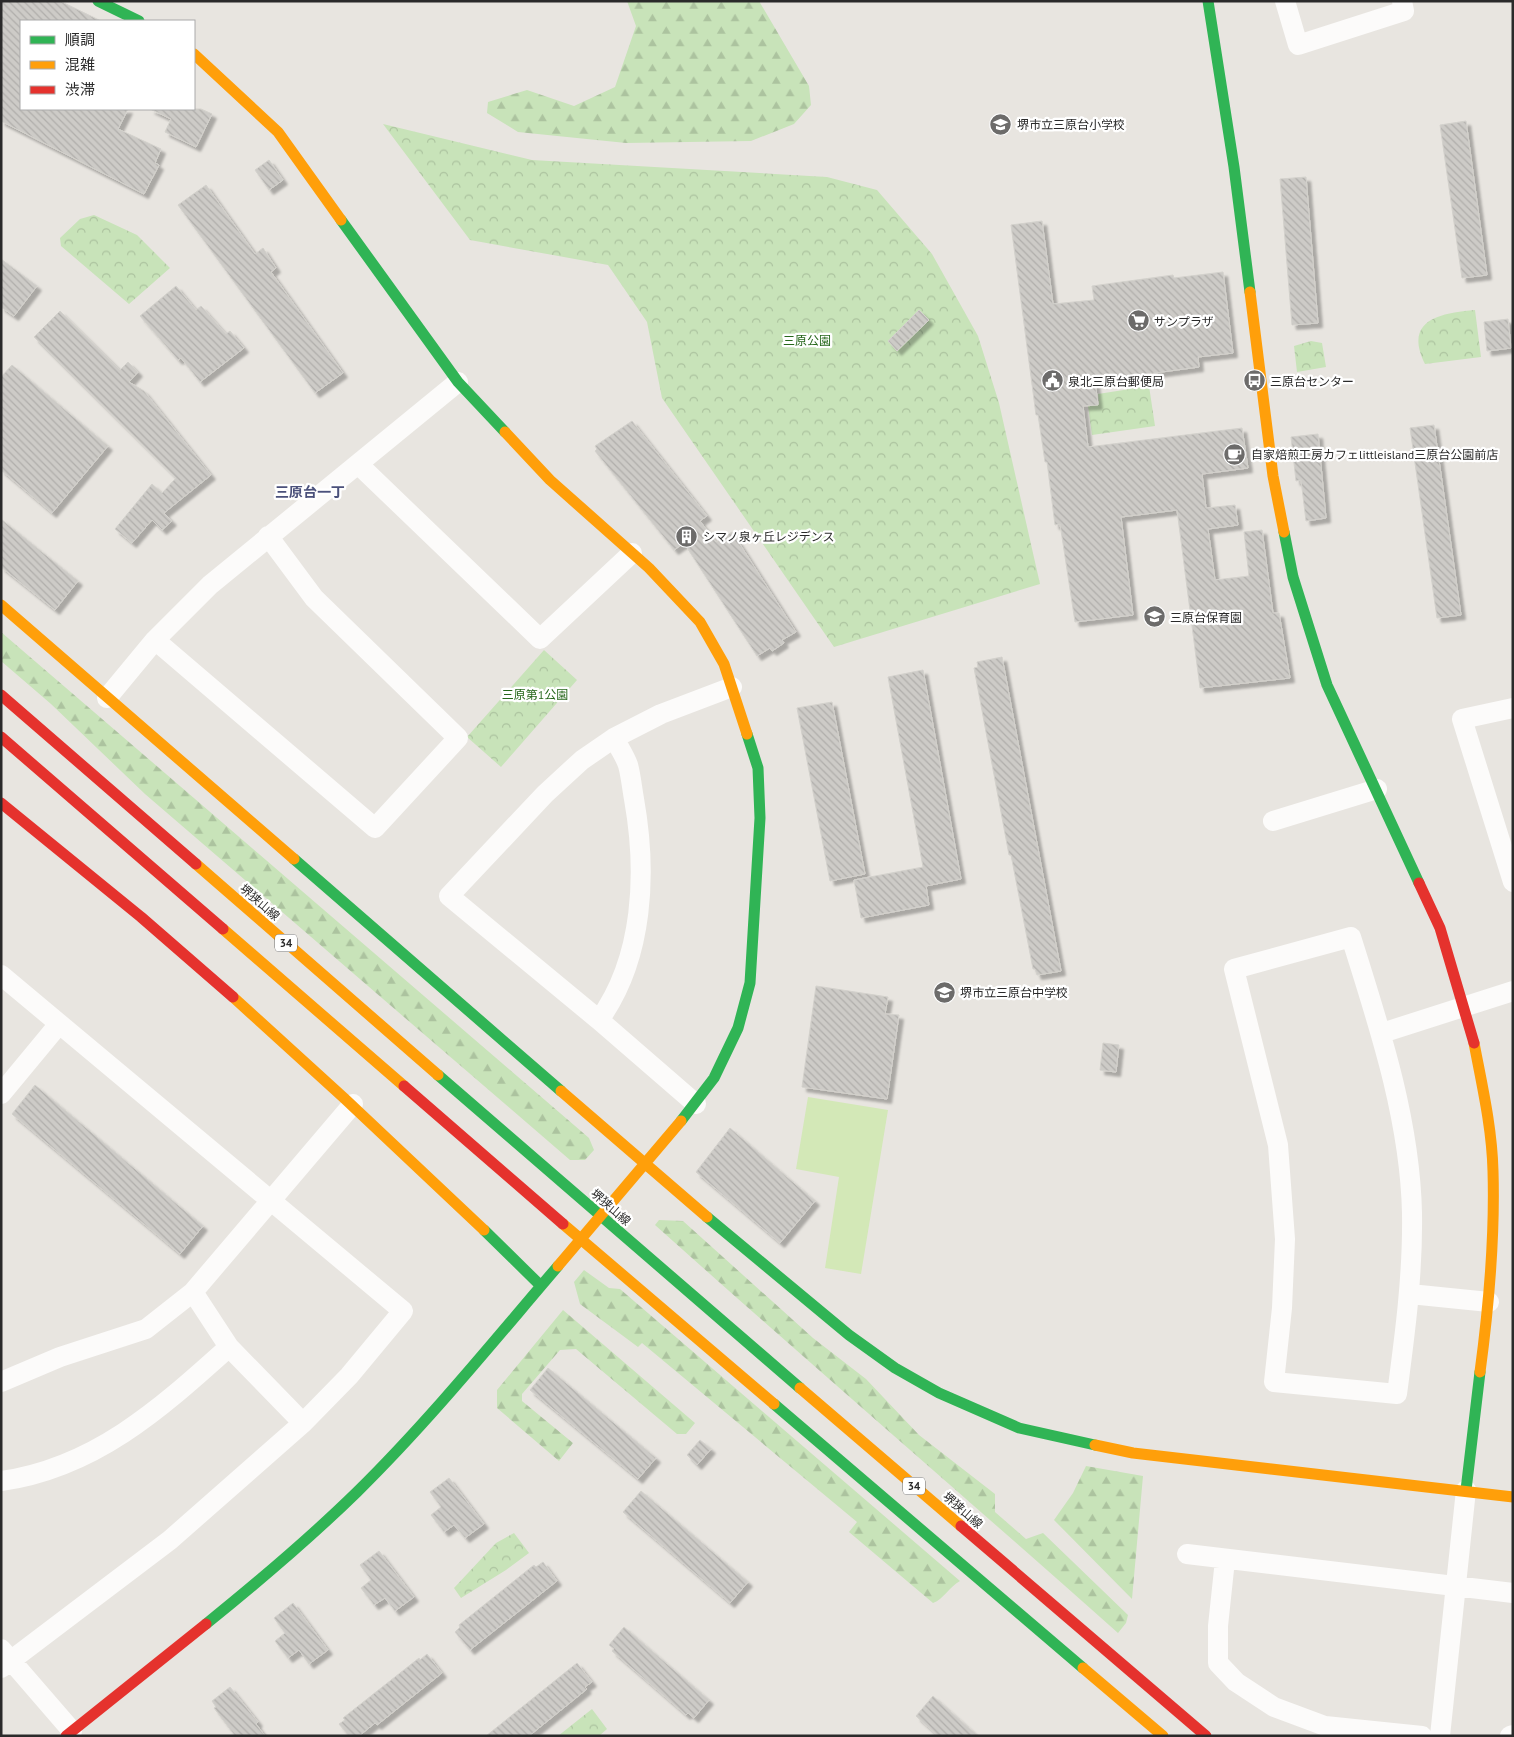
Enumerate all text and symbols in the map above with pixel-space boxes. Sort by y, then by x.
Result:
legend [20,20,195,110]
text: 順調 [65,30,95,49]
text: 混雑 [65,55,95,74]
text: 渋滞 [65,80,95,99]
school or university icon: 堺市立三原台小学校 [989,112,1013,136]
place label: 堺市立三原台小学校 [1017,117,1125,132]
supermarket icon: サンプラザ [1126,309,1150,333]
place label: サンプラザ [1154,314,1214,329]
park label: 三原公園 [783,333,831,348]
public building icon: 泉北三原台郵便局 [1040,369,1064,393]
bus stop icon: 三原台センター [1242,369,1266,393]
place label: 泉北三原台郵便局 [1068,374,1164,389]
place label: 三原台センター [1270,374,1354,389]
cafe icon: 自家焙煎工房カフェlittleisland三原台公園前店 [1223,442,1247,466]
place label: 自家焙煎工房カフェlittleisland三原台公園前店 [1251,447,1498,462]
district label: 三原台一丁 [275,483,345,501]
building icon: シマノ泉ヶ丘レジデンス [675,524,699,548]
place label: シマノ泉ヶ丘レジデンス [703,529,834,544]
school or university icon: 三原台保育園 [1142,605,1166,629]
place label: 三原台保育園 [1170,610,1242,625]
park label: 三原第1公園 [502,687,568,702]
street label: 堺狭山線 [237,881,283,923]
road number: 34 [275,934,297,951]
school or university icon: 堺市立三原台中学校 [932,980,956,1004]
place label: 堺市立三原台中学校 [960,985,1068,1000]
street label: 堺狭山線 [588,1186,634,1228]
road number: 34 [903,1478,925,1494]
street label: 堺狭山線 [940,1489,986,1531]

